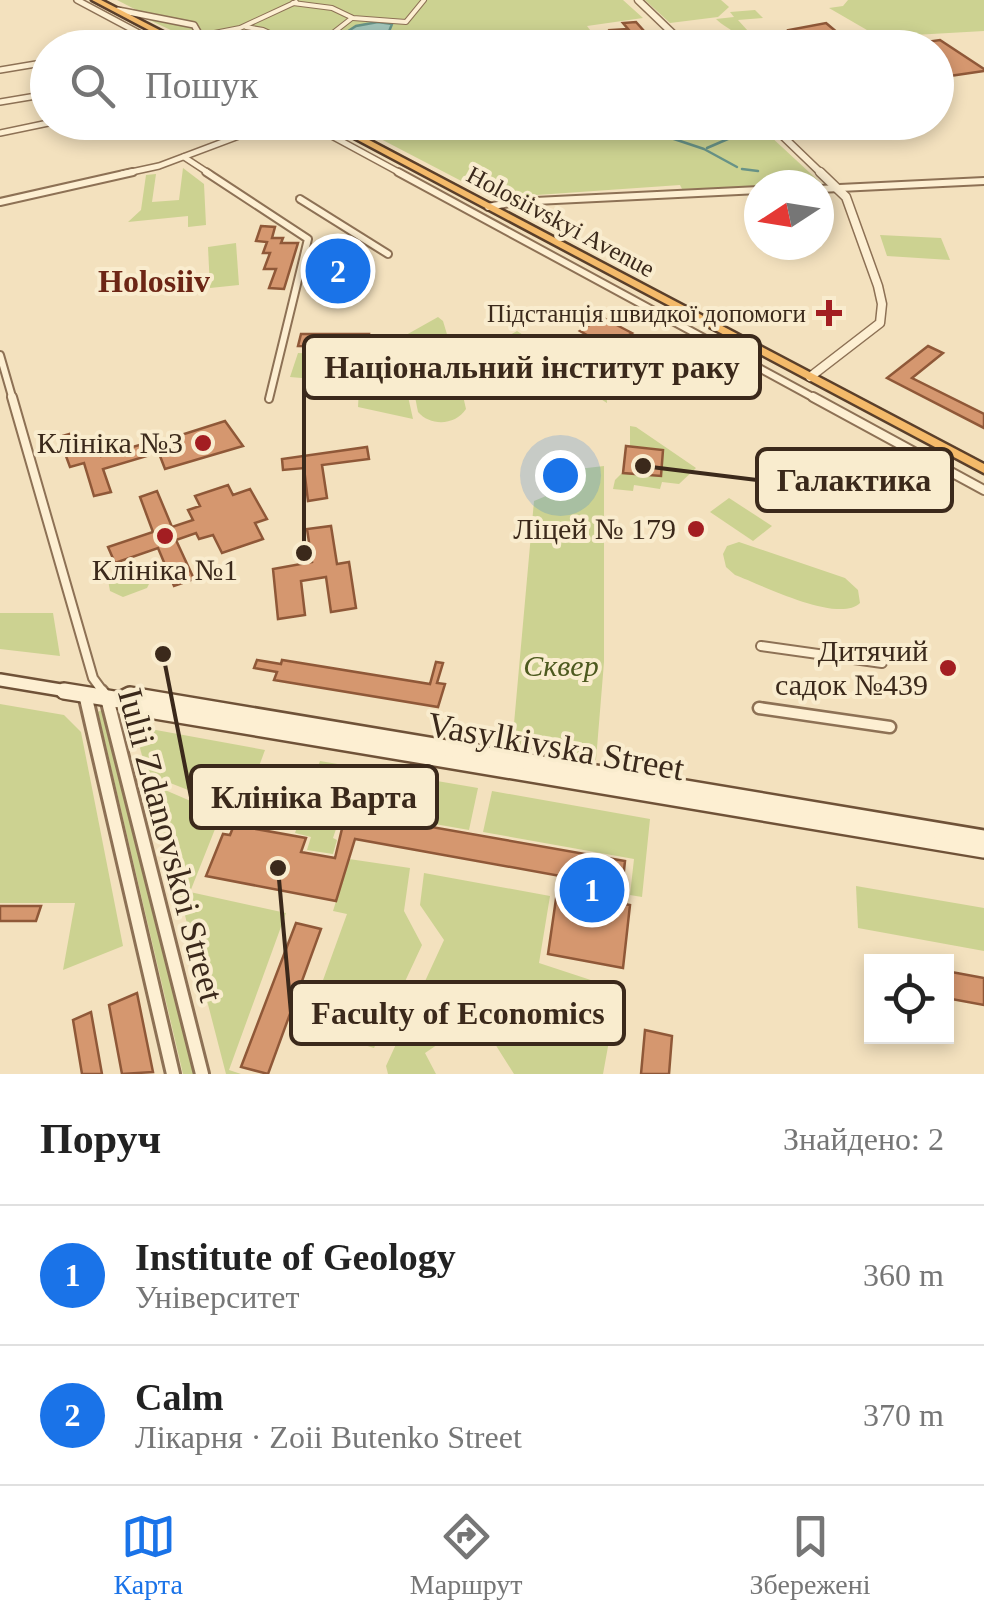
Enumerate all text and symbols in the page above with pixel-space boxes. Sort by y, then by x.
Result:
search box [30,30,954,140]
icon: search [65,58,120,113]
text: Пошук [145,64,258,106]
street label: Holosiivskyi Avenue [462,161,659,282]
north arrow [744,170,834,260]
pin: 2 [306,234,370,308]
district label: Holosiiv [98,263,210,299]
place label: Підстанція швидкої допомоги [487,300,806,327]
marker: Підстанція швидкої допомоги [816,300,842,326]
callout: Національний інститут раку [304,336,760,398]
text: Національний інститут раку [324,349,740,385]
place label: Клініка №3 [37,426,183,459]
marker: Клініка №3 [192,432,214,454]
callout: Галактика [757,449,952,511]
your location [535,450,586,501]
text: Галактика [777,462,931,498]
place label: Ліцей № 179 [513,512,676,545]
marker: Ліцей № 179 [685,518,707,540]
marker: Клініка №1 [154,525,176,547]
place label: Клініка №1 [92,553,238,586]
place label: Дитячий садок №439 [775,634,928,701]
park label: Сквер [523,649,599,682]
marker: Дитячий садок №439 [937,657,959,679]
street label: Iulii Zdanovskoi Street [110,684,231,1006]
street label: Vasylkivska Street [425,705,687,788]
callout: Клініка Варта [191,766,437,828]
text: Клініка Варта [211,779,417,815]
pin: 1 [560,852,624,928]
map controls [864,954,954,1044]
button: locate [864,954,954,1044]
callout: Faculty of Economics [291,982,624,1044]
text: Faculty of Economics [311,995,605,1031]
text: Поруч [40,1116,161,1162]
text: Знайдено: 2 [783,1121,944,1157]
text: Institute of Geology [135,1236,456,1278]
text: 1 [65,1257,81,1293]
text: 360 m [863,1257,944,1293]
text: Університет [135,1279,299,1315]
text: Calm [135,1376,224,1418]
text: 2 [65,1397,81,1433]
text: 370 m [863,1397,944,1433]
text: Лікарня · Zoii Butenko Street [135,1419,522,1455]
tab: Карта [113,1509,183,1601]
tab: Маршрут [410,1509,523,1601]
tab: Збережені [750,1509,871,1601]

